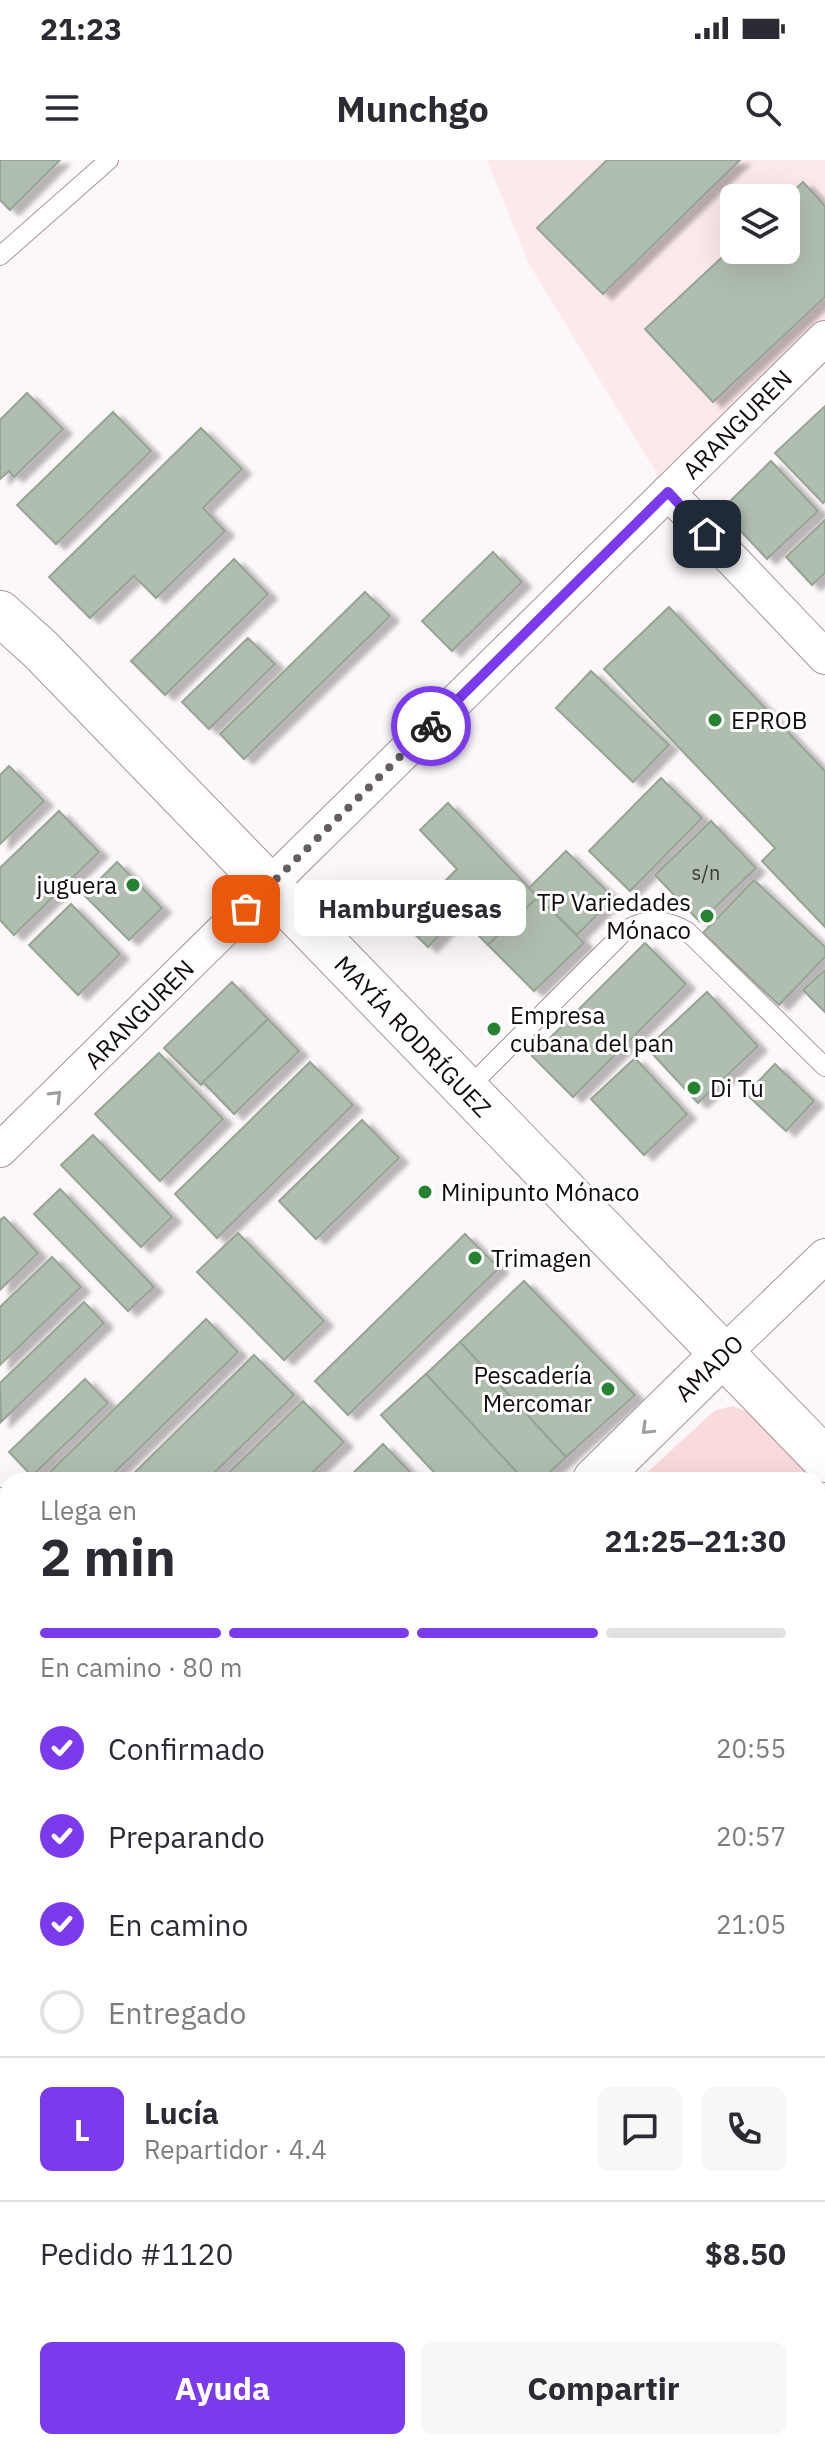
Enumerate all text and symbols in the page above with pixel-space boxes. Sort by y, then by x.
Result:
text: 21:23 [40,9,122,48]
text: Munchgo [336,85,489,132]
icon: menu [40,86,84,130]
icon: search [741,86,785,130]
map controls [720,184,800,264]
button: layers [720,184,800,264]
street label: ARANGUREN [675,362,799,486]
pin [673,500,741,568]
icon: home [685,512,729,556]
courier [391,686,471,766]
icon: bike [409,704,453,748]
place label: EPROB [731,704,807,736]
marker: EPROB [706,711,724,729]
house number: s/n [692,859,720,886]
place label: juguera [36,869,117,901]
pin [212,875,280,943]
marker: juguera [124,876,142,894]
callout: Hamburguesas [294,881,526,937]
place label: TP Variedades Mónaco [537,886,691,946]
icon: bag [224,887,268,931]
text: Hamburguesas [318,891,502,925]
marker: TP Variedades Mónaco [698,907,716,925]
street label: MAYÍA RODRÍGUEZ [328,948,498,1124]
street label: ARANGUREN [77,952,201,1076]
place label: Empresa cubana del pan [510,999,674,1059]
marker: Empresa cubana del pan [485,1020,503,1038]
place label: Di Tu [710,1072,764,1104]
marker: Di Tu [685,1079,703,1097]
one-way arrow [47,1090,61,1105]
place label: Minipunto Mónaco [441,1176,639,1208]
marker: Minipunto Mónaco [416,1183,434,1201]
place label: Trimagen [491,1242,592,1274]
marker: Trimagen [466,1249,484,1267]
street label: AMADO [668,1328,750,1408]
place label: Pescadería Mercomar [473,1359,592,1419]
marker: Pescadería Mercomar [599,1380,617,1398]
one-way arrow [642,1420,656,1434]
text: Llega en [40,1493,137,1527]
text: 21:25–21:30 [605,1521,786,1560]
text: 2 min [40,1523,176,1590]
text: En camino · 80 m [40,1650,242,1684]
icon: check [40,1726,84,1770]
text: Confirmado [108,1729,265,1768]
text: 20:55 [716,1731,786,1765]
icon: check [40,1814,84,1858]
text: Preparando [108,1817,265,1856]
text: 20:57 [716,1819,786,1853]
icon: check [40,1902,84,1946]
text: En camino [108,1905,248,1944]
text: 21:05 [716,1907,786,1941]
text: Entregado [108,1993,246,2032]
button: chat [598,2087,682,2171]
button: phone [702,2087,786,2171]
text: Lucía [144,2093,219,2132]
text: L [74,2110,90,2149]
text: Repartidor · 4.4 [144,2132,327,2166]
text: Pedido #1120 [40,2234,234,2273]
text: $8.50 [705,2234,786,2273]
button: Ayuda [40,2342,405,2434]
button: Compartir [421,2342,786,2434]

